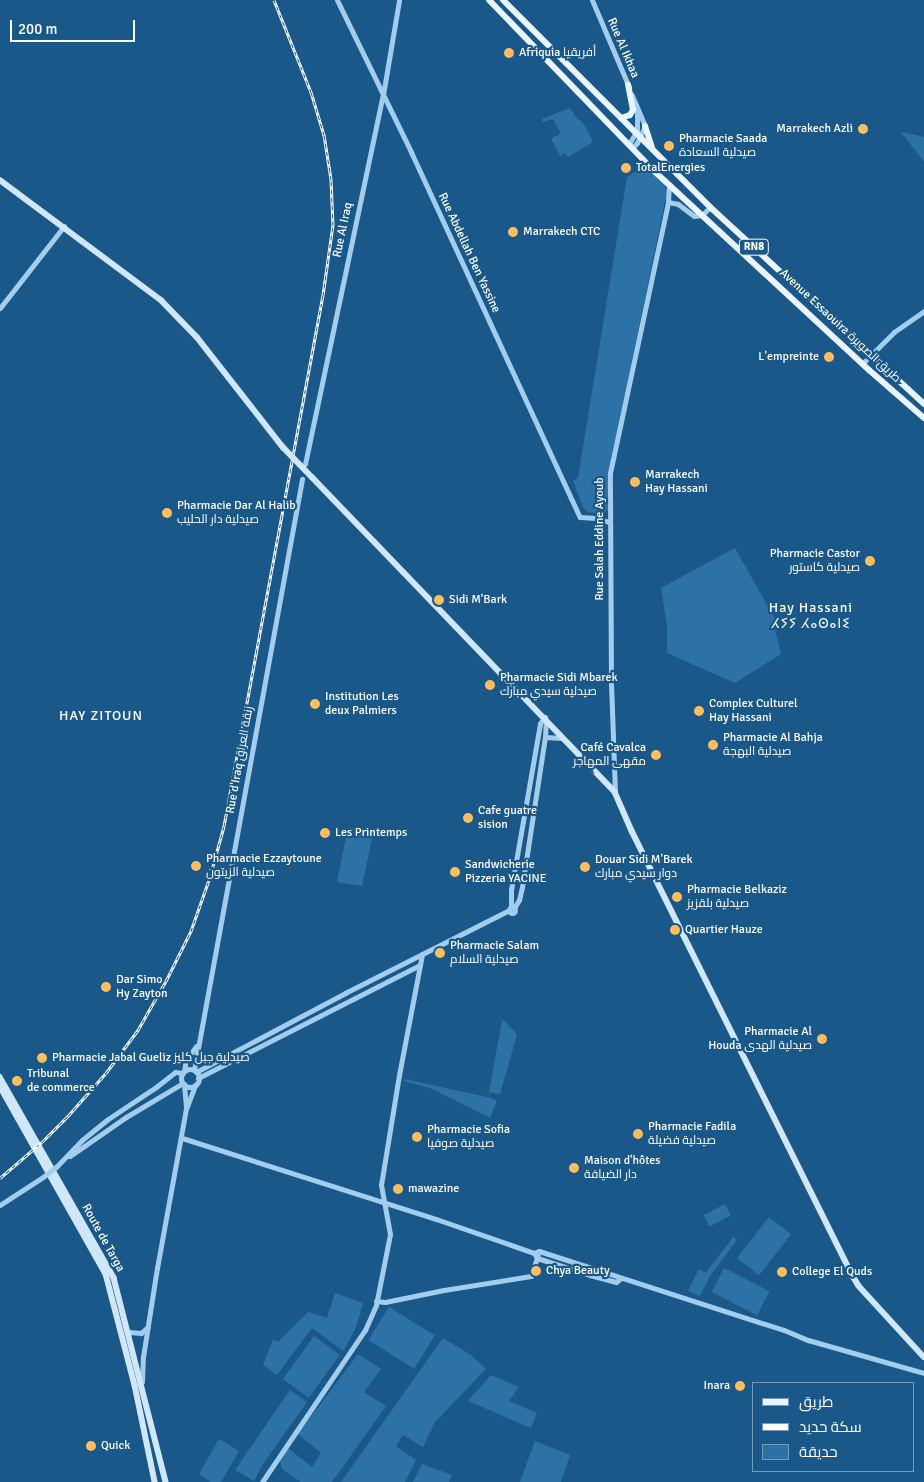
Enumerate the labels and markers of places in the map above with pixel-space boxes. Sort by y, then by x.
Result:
place label: Afriquia أفريقيا [519,46,596,60]
marker: Afriquia أفريقيا [503,47,515,59]
place label: Marrakech Azli [776,122,853,136]
marker: Marrakech Azli [857,123,869,135]
place label: Pharmacie Saada صيدلية السعادة [679,132,767,160]
marker: Pharmacie Saada صيدلية السعادة [663,140,675,152]
place label: TotalEnergies [636,161,705,175]
marker: TotalEnergies [620,162,632,174]
place label: Marrakech CTC [523,225,600,239]
marker: Marrakech CTC [507,226,519,238]
place label: L'empreinte [758,350,819,364]
marker: L'empreinte [823,351,835,363]
place label: Marrakech Hay Hassani [645,468,708,496]
marker: Marrakech Hay Hassani [629,476,641,488]
place label: Pharmacie Dar Al Halib صيدلية دار الحليب [177,499,296,527]
marker: Pharmacie Dar Al Halib صيدلية دار الحليب [161,507,173,519]
place label: Pharmacie Castor صيدلية كاستور [770,547,860,575]
marker: Pharmacie Castor صيدلية كاستور [864,555,876,567]
place label: Sidi M'Bark [449,593,507,607]
marker: Sidi M'Bark [433,594,445,606]
place label: Pharmacie Sidi Mbarek صيدلية سيدي مبارك [500,671,618,699]
marker: Pharmacie Sidi Mbarek صيدلية سيدي مبارك [484,679,496,691]
place label: Institution Les deux Palmiers [325,690,399,718]
place label: Complex Culturel Hay Hassani [709,697,797,725]
marker: Institution Les deux Palmiers [309,698,321,710]
marker: Complex Culturel Hay Hassani [693,705,705,717]
place label: Pharmacie Al Bahja صيدلية البهجة [723,731,823,759]
marker: Pharmacie Al Bahja صيدلية البهجة [707,739,719,751]
place label: Café Cavalca مقهى المهاجر [573,741,646,769]
marker: Café Cavalca مقهى المهاجر [650,749,662,761]
place label: Cafe guatre sision [478,804,537,832]
marker: Cafe guatre sision [462,812,474,824]
place label: Les Printemps [335,826,407,840]
marker: Les Printemps [319,827,331,839]
place label: Pharmacie Ezzaytoune صيدلية الزيتون [206,852,322,880]
place label: Douar Sidi M'Barek دوار سيدي مبارك [595,853,693,881]
place label: Sandwicherie Pizzeria YACINE [465,858,547,886]
marker: Pharmacie Ezzaytoune صيدلية الزيتون [190,860,202,872]
marker: Douar Sidi M'Barek دوار سيدي مبارك [579,861,591,873]
marker: Sandwicherie Pizzeria YACINE [449,866,461,878]
place label: Pharmacie Belkaziz صيدلية بلقزيز [687,883,787,911]
marker: Pharmacie Belkaziz صيدلية بلقزيز [671,891,683,903]
place label: Quartier Hauze [685,923,763,937]
marker: Quartier Hauze [669,924,681,936]
place label: Pharmacie Salam صيدلية السلام [450,939,539,967]
marker: Pharmacie Salam صيدلية السلام [434,947,446,959]
place label: Dar Simo Hy Zayton [116,973,167,1001]
marker: Dar Simo Hy Zayton [100,981,112,993]
place label: Pharmacie Al Houda صيدلية الهدى [708,1025,812,1053]
marker: Pharmacie Al Houda صيدلية الهدى [816,1033,828,1045]
place label: Pharmacie Jabal Gueliz صيدلية جبل كليز [52,1051,250,1065]
marker: Pharmacie Jabal Gueliz صيدلية جبل كليز [36,1052,48,1064]
place label: Tribunal de commerce [27,1067,95,1095]
marker: Tribunal de commerce [11,1075,23,1087]
place label: Pharmacie Fadila صيدلية فضيلة [648,1120,736,1148]
place label: Pharmacie Sofia صيدلية صوفيا [427,1123,510,1151]
marker: Pharmacie Fadila صيدلية فضيلة [632,1128,644,1140]
marker: Pharmacie Sofia صيدلية صوفيا [411,1131,423,1143]
place label: Maison d'hôtes دار الضيافة [584,1154,661,1182]
marker: Maison d'hôtes دار الضيافة [568,1162,580,1174]
place label: mawazine [408,1182,459,1196]
marker: mawazine [392,1183,404,1195]
place label: Chya Beauty [546,1264,610,1278]
marker: Chya Beauty [530,1265,542,1277]
place label: College El Quds [792,1265,872,1279]
marker: College El Quds [776,1266,788,1278]
place label: Inara [703,1379,730,1393]
marker: Inara [734,1380,746,1392]
place label: Quick [101,1439,130,1453]
marker: Quick [85,1440,97,1452]

